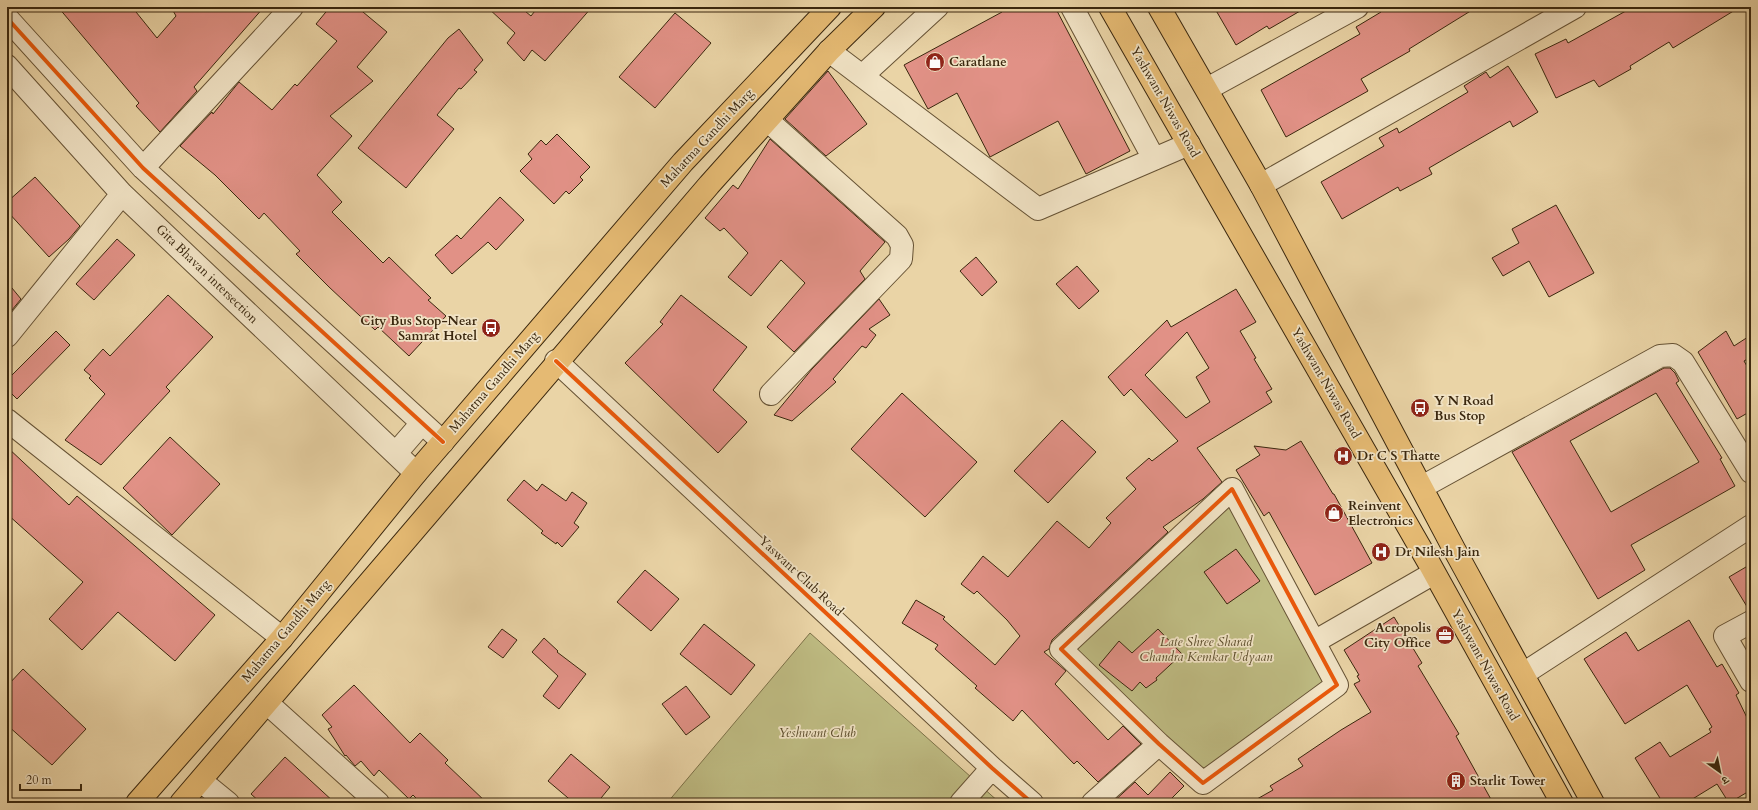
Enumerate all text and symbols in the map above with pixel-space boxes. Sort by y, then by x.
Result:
street label: Yashwant Niwas Road [1126,43,1204,161]
shop icon: Caratlane [924,51,946,73]
place label: Caratlane [949,53,1007,71]
street label: Mahatma Gandhi Marg [656,84,758,191]
street label: Gita Bhavan intersection [152,220,263,328]
place label: City Bus Stop-Near Samrat Hotel [360,312,478,345]
bus stop icon: City Bus Stop-Near Samrat Hotel [480,317,502,339]
street label: Yashwant Niwas Road [1287,324,1365,442]
street label: Mahatma Gandhi Marg [445,327,544,437]
place label: Y N Road Bus Stop [1434,392,1494,425]
bus stop icon: Y N Road Bus Stop [1409,397,1431,419]
hospital icon: Dr C S Thatte [1332,445,1354,467]
place label: Dr C S Thatte [1357,447,1440,465]
place label: Reinvent Electronics [1348,497,1413,530]
shop icon: Reinvent Electronics [1323,502,1345,524]
street label: Yaswant Club Road [755,532,847,620]
hospital icon: Dr Nilesh Jain [1370,541,1392,563]
place label: Dr Nilesh Jain [1395,543,1481,561]
street label: Mahatma Gandhi Marg [238,575,335,686]
street label: Yashwant Niwas Road [1447,606,1523,724]
place label: Acropolis City Office [1364,619,1431,652]
office icon: Acropolis City Office [1434,624,1456,646]
park label: Late Shree Sharad Chandra Kemkar Udyaan [1139,633,1273,666]
park label: Yeshwant Club [778,724,856,742]
north arrow [1700,752,1740,792]
scale bar [20,766,81,792]
building icon: Starlit Tower [1445,770,1467,792]
text: 20 m [26,772,53,788]
place label: Starlit Tower [1470,772,1546,790]
text: उ [1718,772,1732,789]

